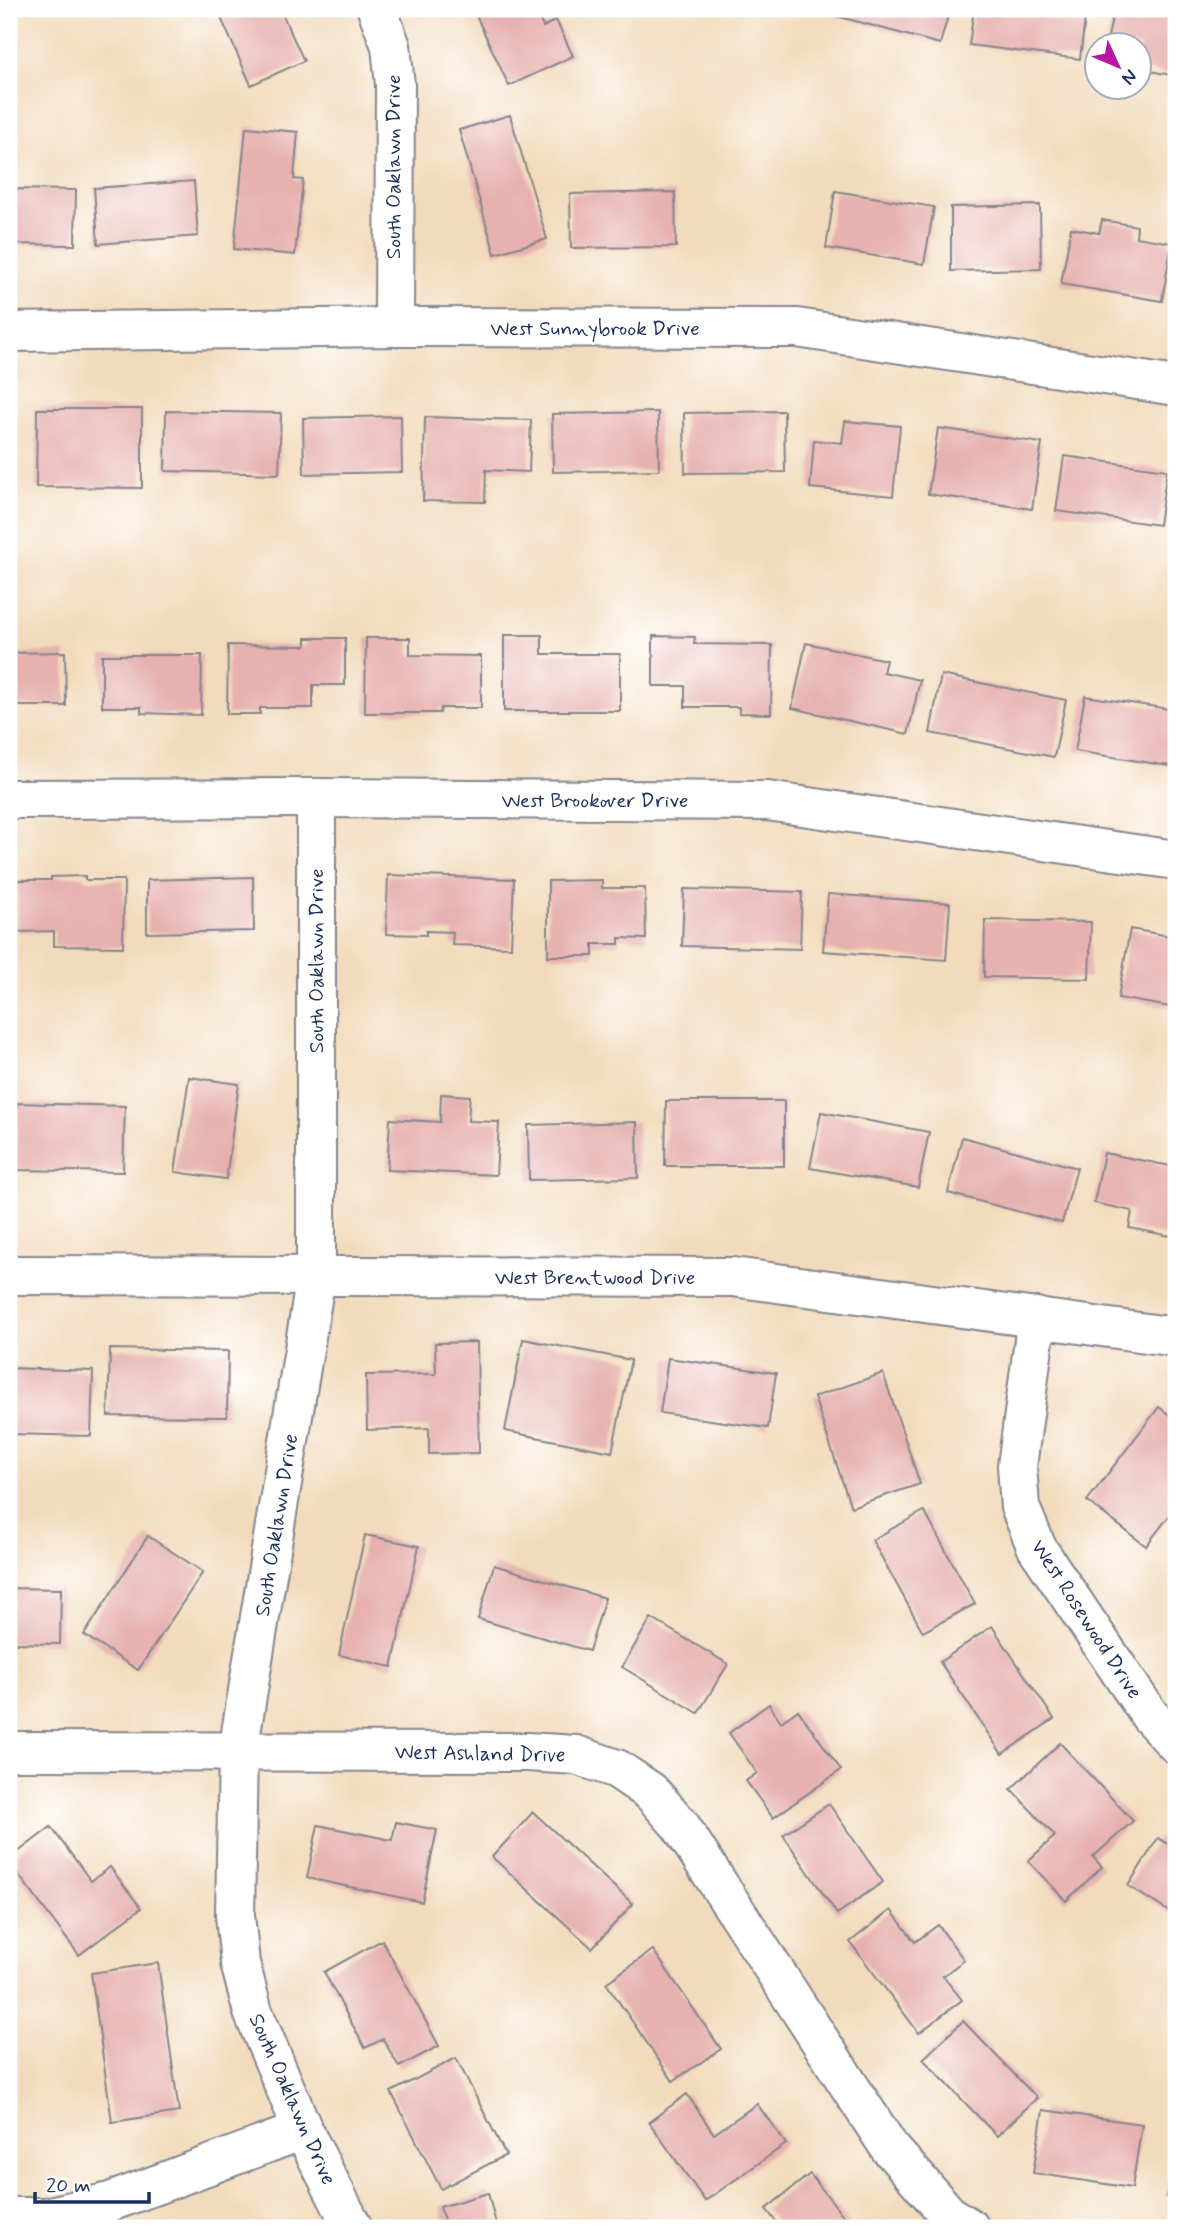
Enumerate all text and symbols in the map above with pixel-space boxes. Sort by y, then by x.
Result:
north arrow [1084,32,1154,102]
text: N [1116,64,1143,90]
street label: South Oaklawn Drive [380,75,408,259]
street label: West Sunnybrook Drive [490,315,700,343]
street label: West Brookover Drive [502,787,688,815]
street label: South Oaklawn Drive [303,869,331,1053]
street label: West Brentwood Drive [495,1264,695,1292]
street label: South Oaklawn Drive [249,1432,305,1619]
street label: West Rosewood Drive [1024,1535,1148,1705]
street label: West Ashland Drive [394,1739,566,1769]
street label: South Oaklawn Drive [242,2009,342,2189]
scale bar [35,2160,149,2204]
text: 20 m [46,2172,91,2200]

